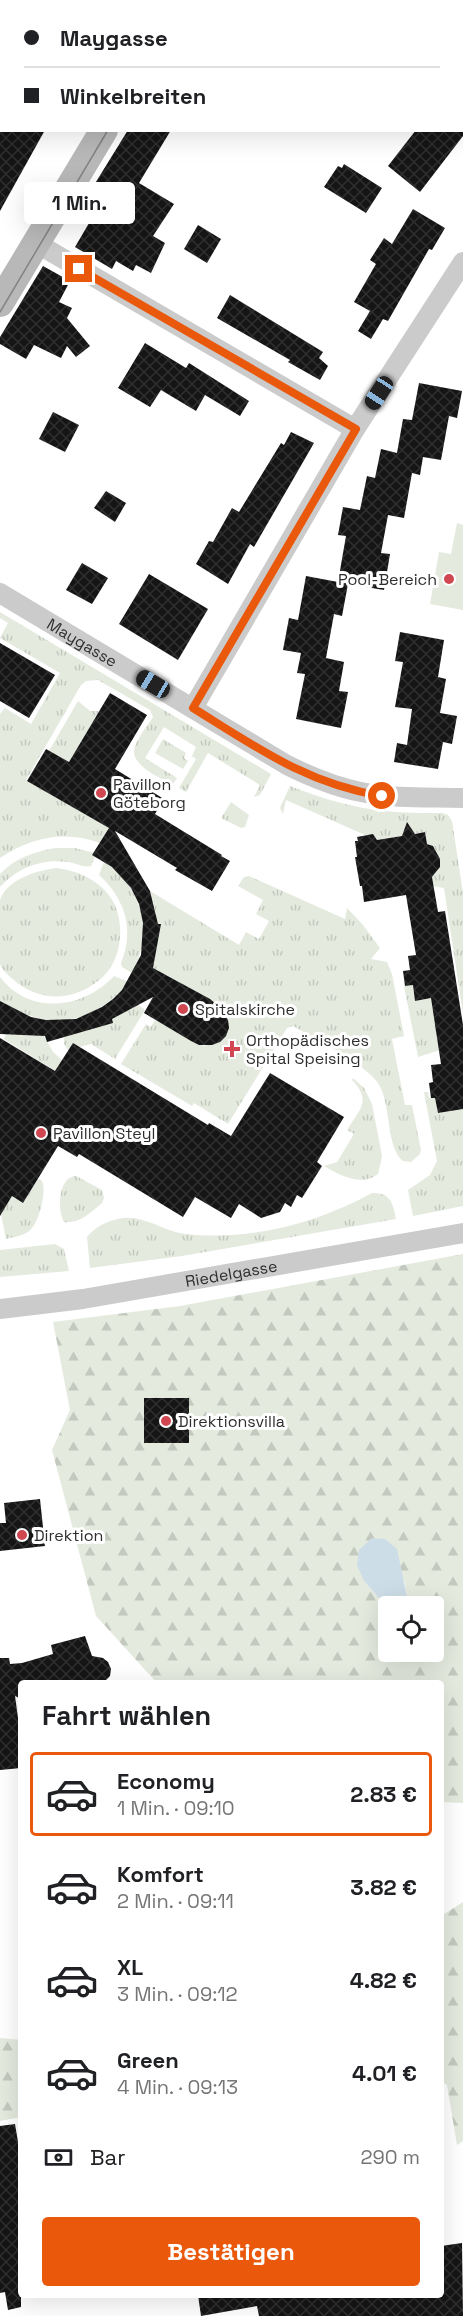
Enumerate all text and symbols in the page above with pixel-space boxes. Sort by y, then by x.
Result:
text: Maygasse [60,24,168,52]
text: Winkelbreiten [60,82,206,110]
callout: 1 Min. [23,182,134,224]
text: 1 Min. [52,190,107,216]
route end [65,255,92,282]
car [362,373,396,413]
place label: Pool-Bereich [338,569,437,590]
marker: Pool-Bereich [442,572,456,586]
street label: Maygasse [43,614,121,672]
car [133,667,173,701]
place label: Pavillon Göteborg [113,774,186,813]
route start [368,782,395,809]
marker: Pavillon Göteborg [94,786,108,800]
place label: Spitalskirche [195,999,295,1020]
marker: Spitalskirche [176,1002,190,1016]
place label: Orthopädisches Spital Speising [246,1030,369,1069]
marker: Orthopädisches Spital Speising [223,1040,241,1058]
place label: Pavillon Steyl [53,1123,155,1144]
marker: Pavillon Steyl [34,1126,48,1140]
street label: Riedelgasse [184,1255,279,1292]
place label: Direktionsvilla [178,1411,285,1432]
marker: Direktionsvilla [159,1414,173,1428]
place label: Direktion [34,1525,103,1546]
marker: Direktion [15,1528,29,1542]
map controls [378,1596,444,1662]
button: locate [378,1596,444,1662]
text: Fahrt wählen [42,1698,211,1733]
icon: car [45,1767,99,1821]
text: Economy [117,1767,215,1795]
text: 2.83 € [350,1780,417,1808]
text: 1 Min. · 09:10 [117,1795,235,1821]
icon: car [45,1860,99,1914]
text: Komfort [117,1860,204,1888]
text: 3.82 € [350,1873,417,1901]
text: 2 Min. · 09:11 [117,1888,234,1914]
icon: car [45,1953,99,2007]
text: XL [117,1953,143,1981]
text: 4.82 € [350,1966,417,1994]
text: 3 Min. · 09:12 [117,1981,238,2007]
icon: car [45,2046,99,2100]
text: Green [117,2046,179,2074]
text: 4.01 € [352,2059,417,2087]
text: 4 Min. · 09:13 [117,2074,238,2100]
icon: cash [42,2141,75,2174]
text: Bar [90,2143,126,2171]
text: 290 m [361,2144,420,2170]
button: Bestätigen [42,2217,420,2286]

